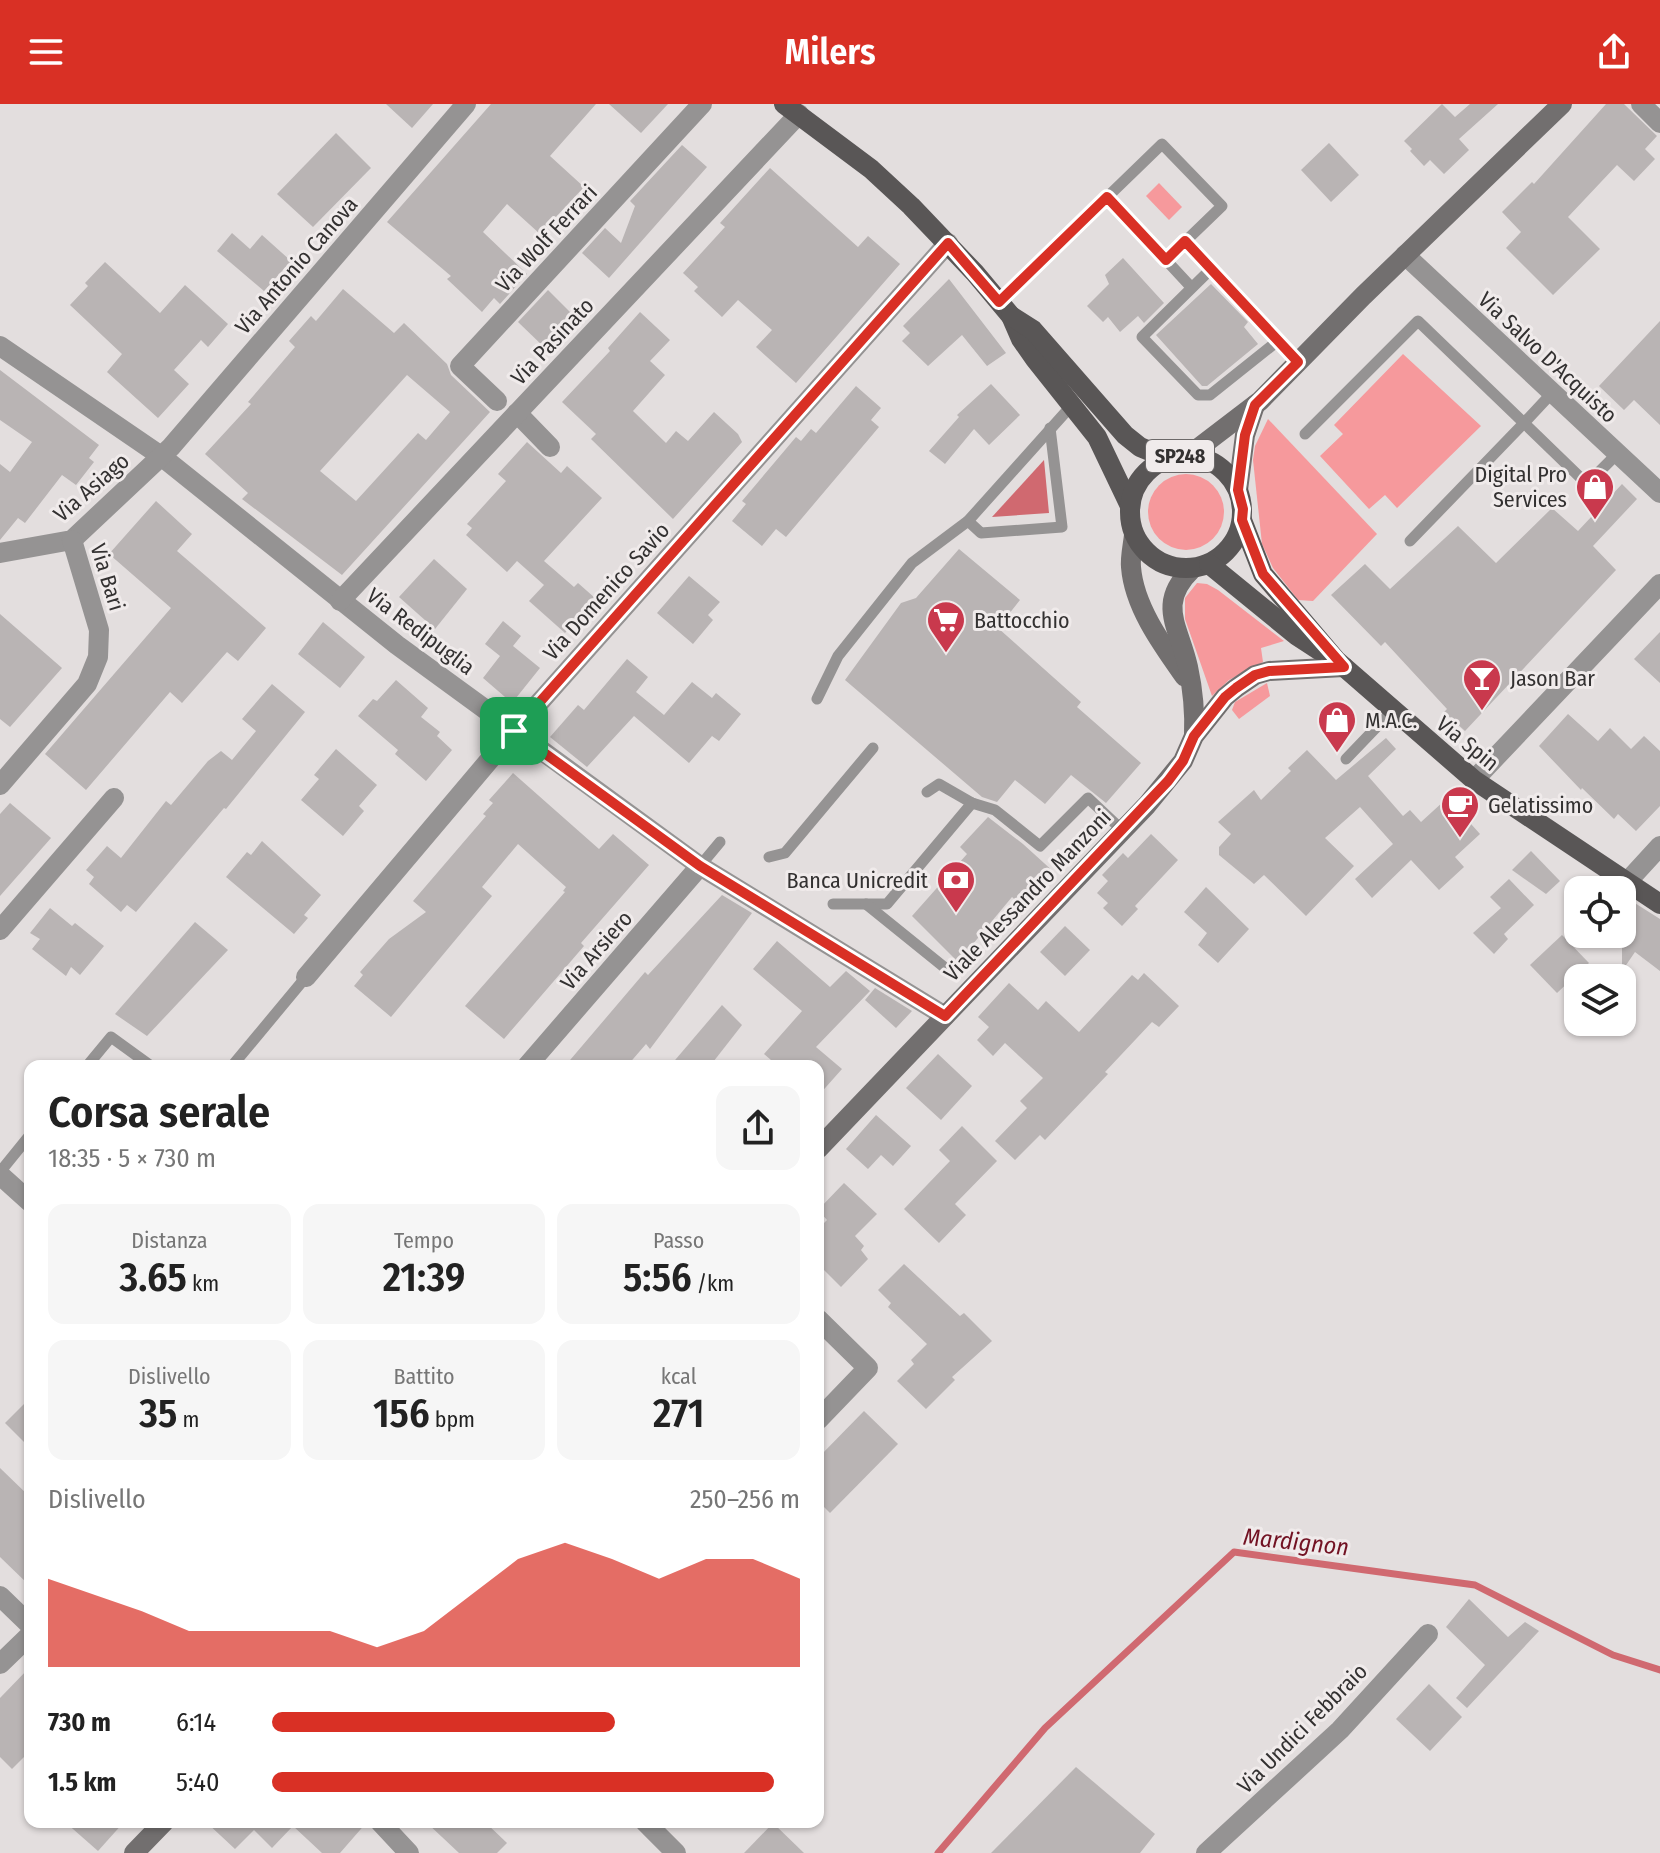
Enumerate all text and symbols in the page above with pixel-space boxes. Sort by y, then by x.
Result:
icon: menu [24,30,68,74]
text: Milers [784,30,876,74]
icon: share [1592,30,1636,74]
street label: Via Wolf Ferrari [490,179,603,298]
street label: Via Antonio Canova [229,191,363,340]
street label: Via Salvo D'Acquisto [1473,286,1623,429]
street label: Via Pasinato [505,292,600,391]
road number: SP248 [1146,440,1214,472]
street label: Via Asiago [48,447,135,528]
place label: Digital Pro Services [1475,461,1567,513]
shop icon: Digital Pro Services [1574,466,1616,521]
street label: Via Domenico Savio [537,517,675,666]
street label: Via Bari [85,540,130,614]
street label: Via Redipuglia [361,582,480,681]
supermarket icon: Battocchio [925,599,967,654]
place label: Battocchio [974,607,1070,634]
bar icon: Jason Bar [1461,657,1503,712]
place label: Jason Bar [1510,665,1595,692]
pin [480,697,548,765]
shop icon: M.A.C. [1316,699,1358,754]
place label: M.A.C. [1365,707,1417,734]
icon: arrive [492,709,536,753]
street label: Via Spin [1431,710,1504,777]
cafe icon: Gelatissimo [1439,784,1481,839]
place label: Gelatissimo [1488,792,1593,819]
street label: Viale Alessandro Manzoni [938,804,1117,987]
bank icon: Banca Unicredit [935,859,977,914]
place label: Banca Unicredit [786,867,929,894]
map controls [1564,876,1636,1036]
button: locate [1564,876,1636,948]
street label: Via Arsiero [555,905,638,995]
button: layers [1564,964,1636,1036]
text: Corsa serale [48,1086,270,1139]
button: share [716,1086,800,1170]
text: 18:35 · 5 × 730 m [48,1143,216,1174]
text: Distanza [131,1227,208,1254]
text: Tempo [394,1227,454,1254]
text: Passo [653,1227,704,1254]
text: 3.65 [120,1254,187,1302]
text: 21:39 [383,1254,465,1302]
text: 5:56 [623,1254,692,1302]
text: km [187,1270,219,1297]
text: /km [692,1270,734,1297]
text: Dislivello [128,1363,211,1390]
text: Battito [393,1363,455,1390]
text: kcal [661,1363,696,1390]
text: 35 [139,1390,177,1438]
text: 156 [373,1390,430,1438]
text: 271 [653,1390,704,1438]
text: m [177,1406,199,1433]
text: bpm [430,1406,475,1433]
text: Dislivello [48,1484,146,1515]
text: 250–256 m [690,1484,800,1515]
water label: Mardignon [1242,1523,1350,1561]
street label: Via Undici Febbraio [1232,1658,1373,1799]
text: 730 m [48,1707,111,1738]
text: 6:14 [176,1707,216,1738]
text: 1.5 km [48,1767,116,1798]
text: 5:40 [176,1767,219,1798]

